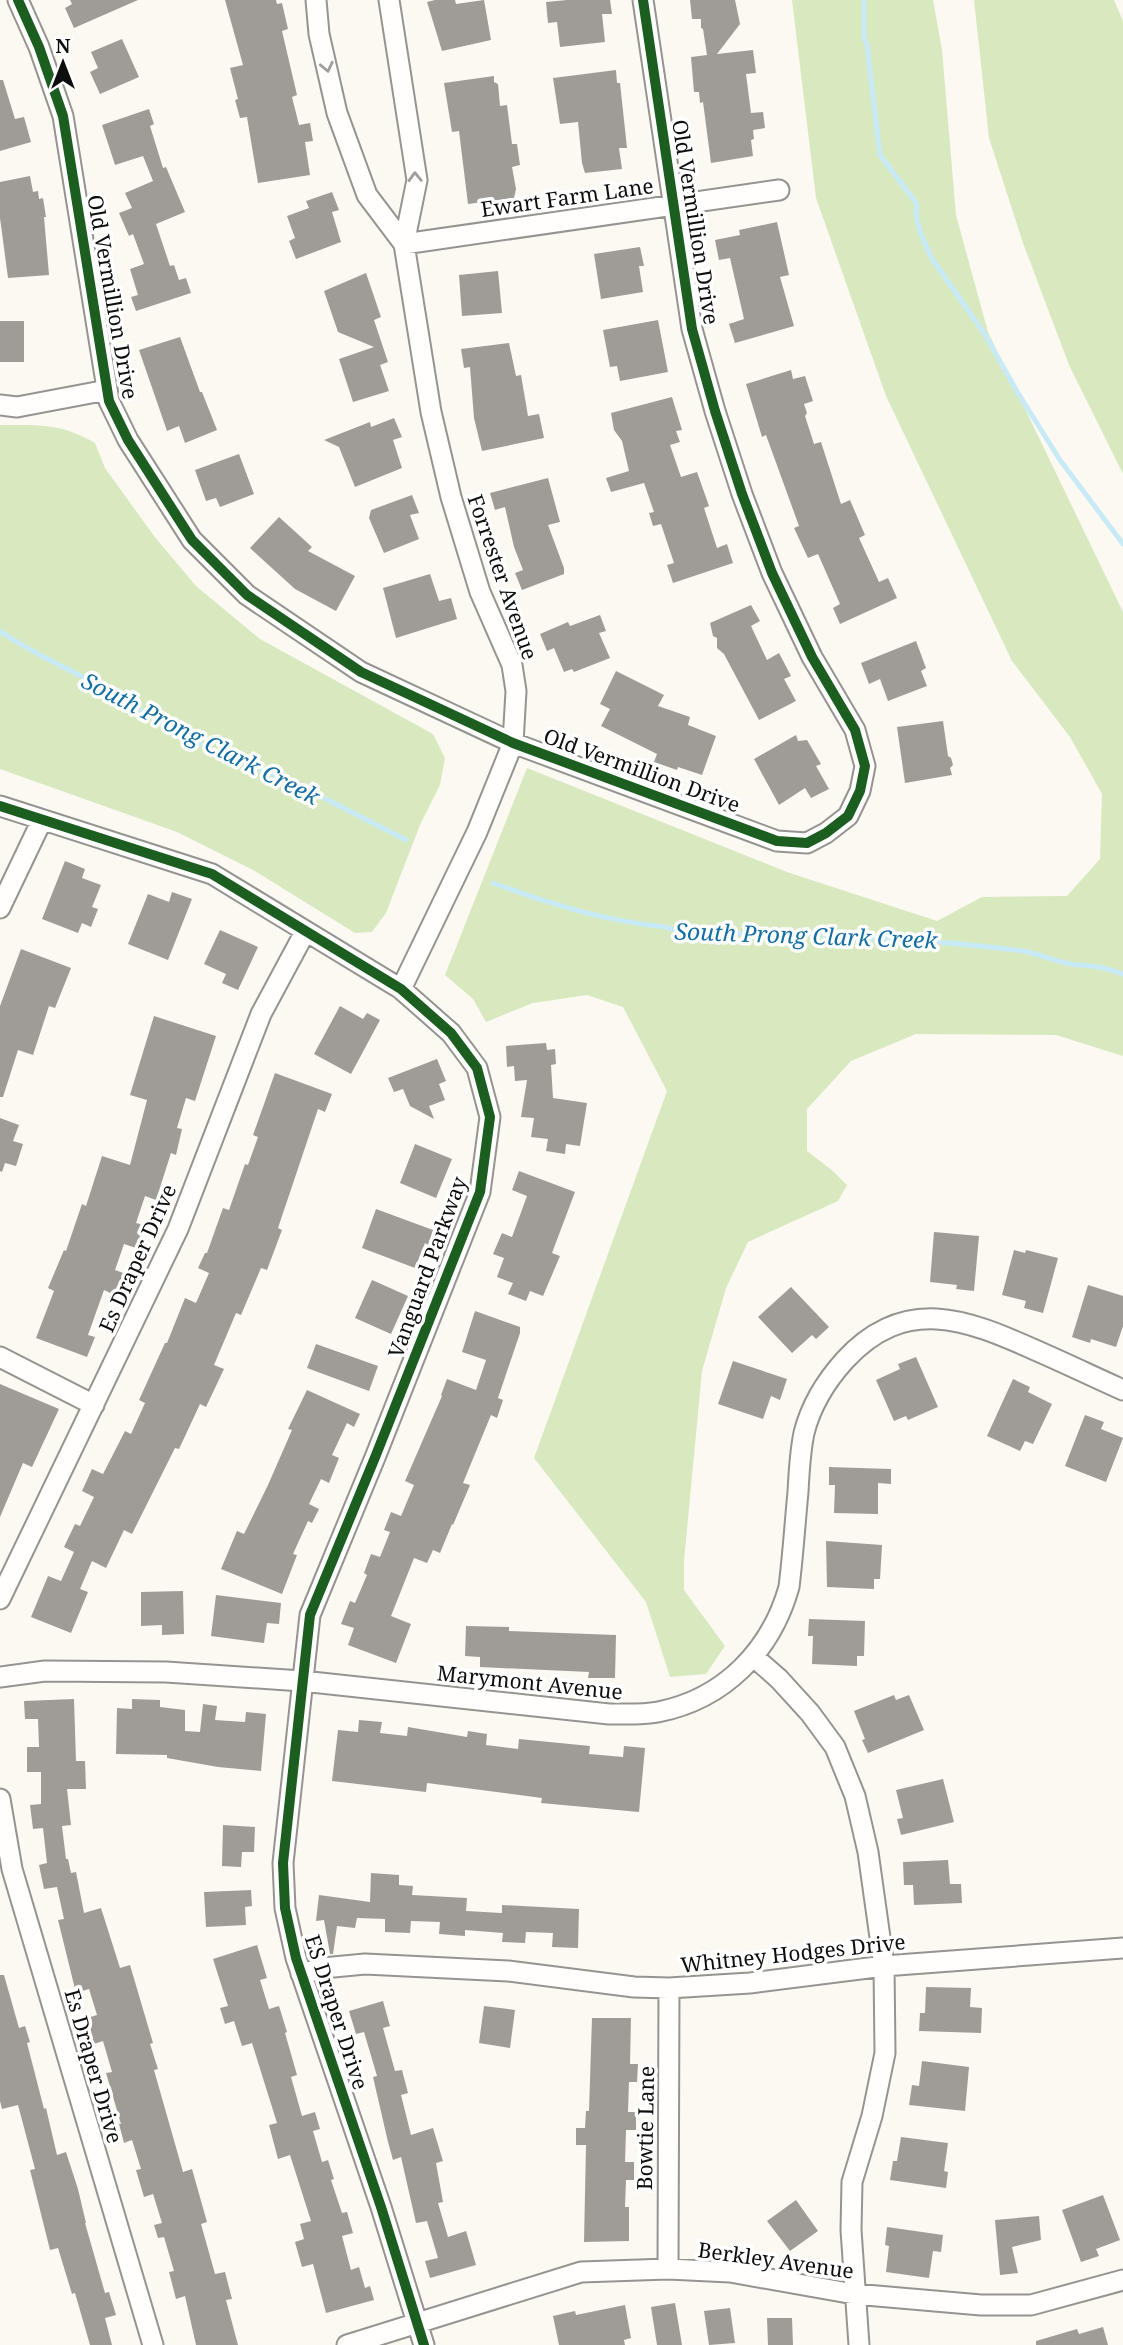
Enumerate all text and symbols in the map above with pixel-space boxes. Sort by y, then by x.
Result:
north arrow [28,28,98,98]
text: N [56,33,71,59]
one-way arrow [318,61,333,73]
street label: Old Vermillion Drive [666,117,726,327]
one-way arrow [407,171,423,182]
street label: Ewart Farm Lane [479,171,655,223]
street label: Old Vermillion Drive [81,193,145,401]
street label: Forrester Avenue [462,491,544,663]
water label: South Prong Clark Creek [77,664,326,812]
street label: Old Vermillion Drive [540,721,744,819]
water label: South Prong Clark Creek [674,914,939,956]
street label: Vanguard Parkway [381,1172,473,1362]
street label: Es Draper Drive [92,1180,182,1336]
street label: Marymont Avenue [436,1658,624,1706]
street label: Whitney Hodges Drive [679,1927,907,1979]
street label: ES Draper Drive [299,1931,375,2093]
street label: Es Draper Drive [59,1986,129,2146]
street label: Bowtie Lane [630,2066,660,2190]
street label: Berkley Avenue [696,2235,856,2285]

